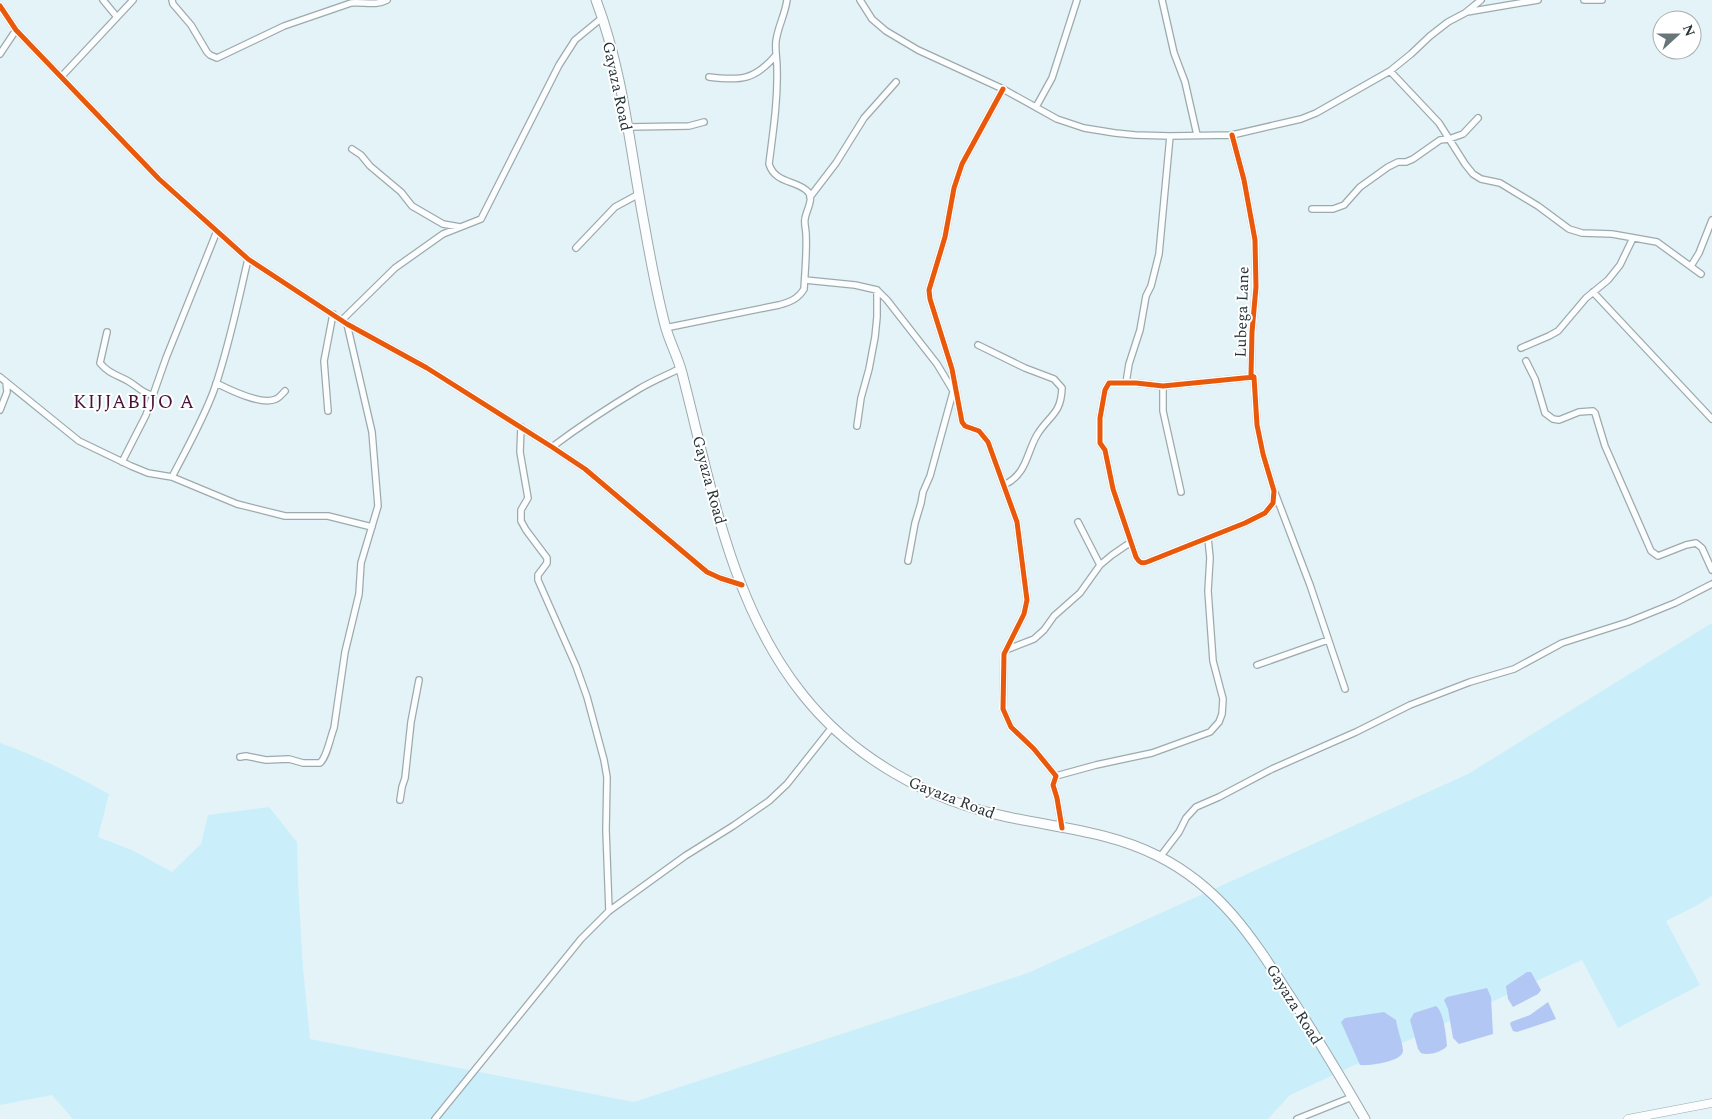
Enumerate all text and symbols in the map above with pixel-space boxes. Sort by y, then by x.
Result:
north arrow [1652,10,1702,60]
text: N [1677,21,1701,40]
street label: Gayaza Road [596,39,638,133]
street label: Lubega Lane [1228,266,1256,358]
district label: KIJJABIJO A [73,388,195,417]
street label: Gayaza Road [686,433,732,527]
street label: Gayaza Road [905,770,998,825]
street label: Gayaza Road [1260,960,1328,1050]

